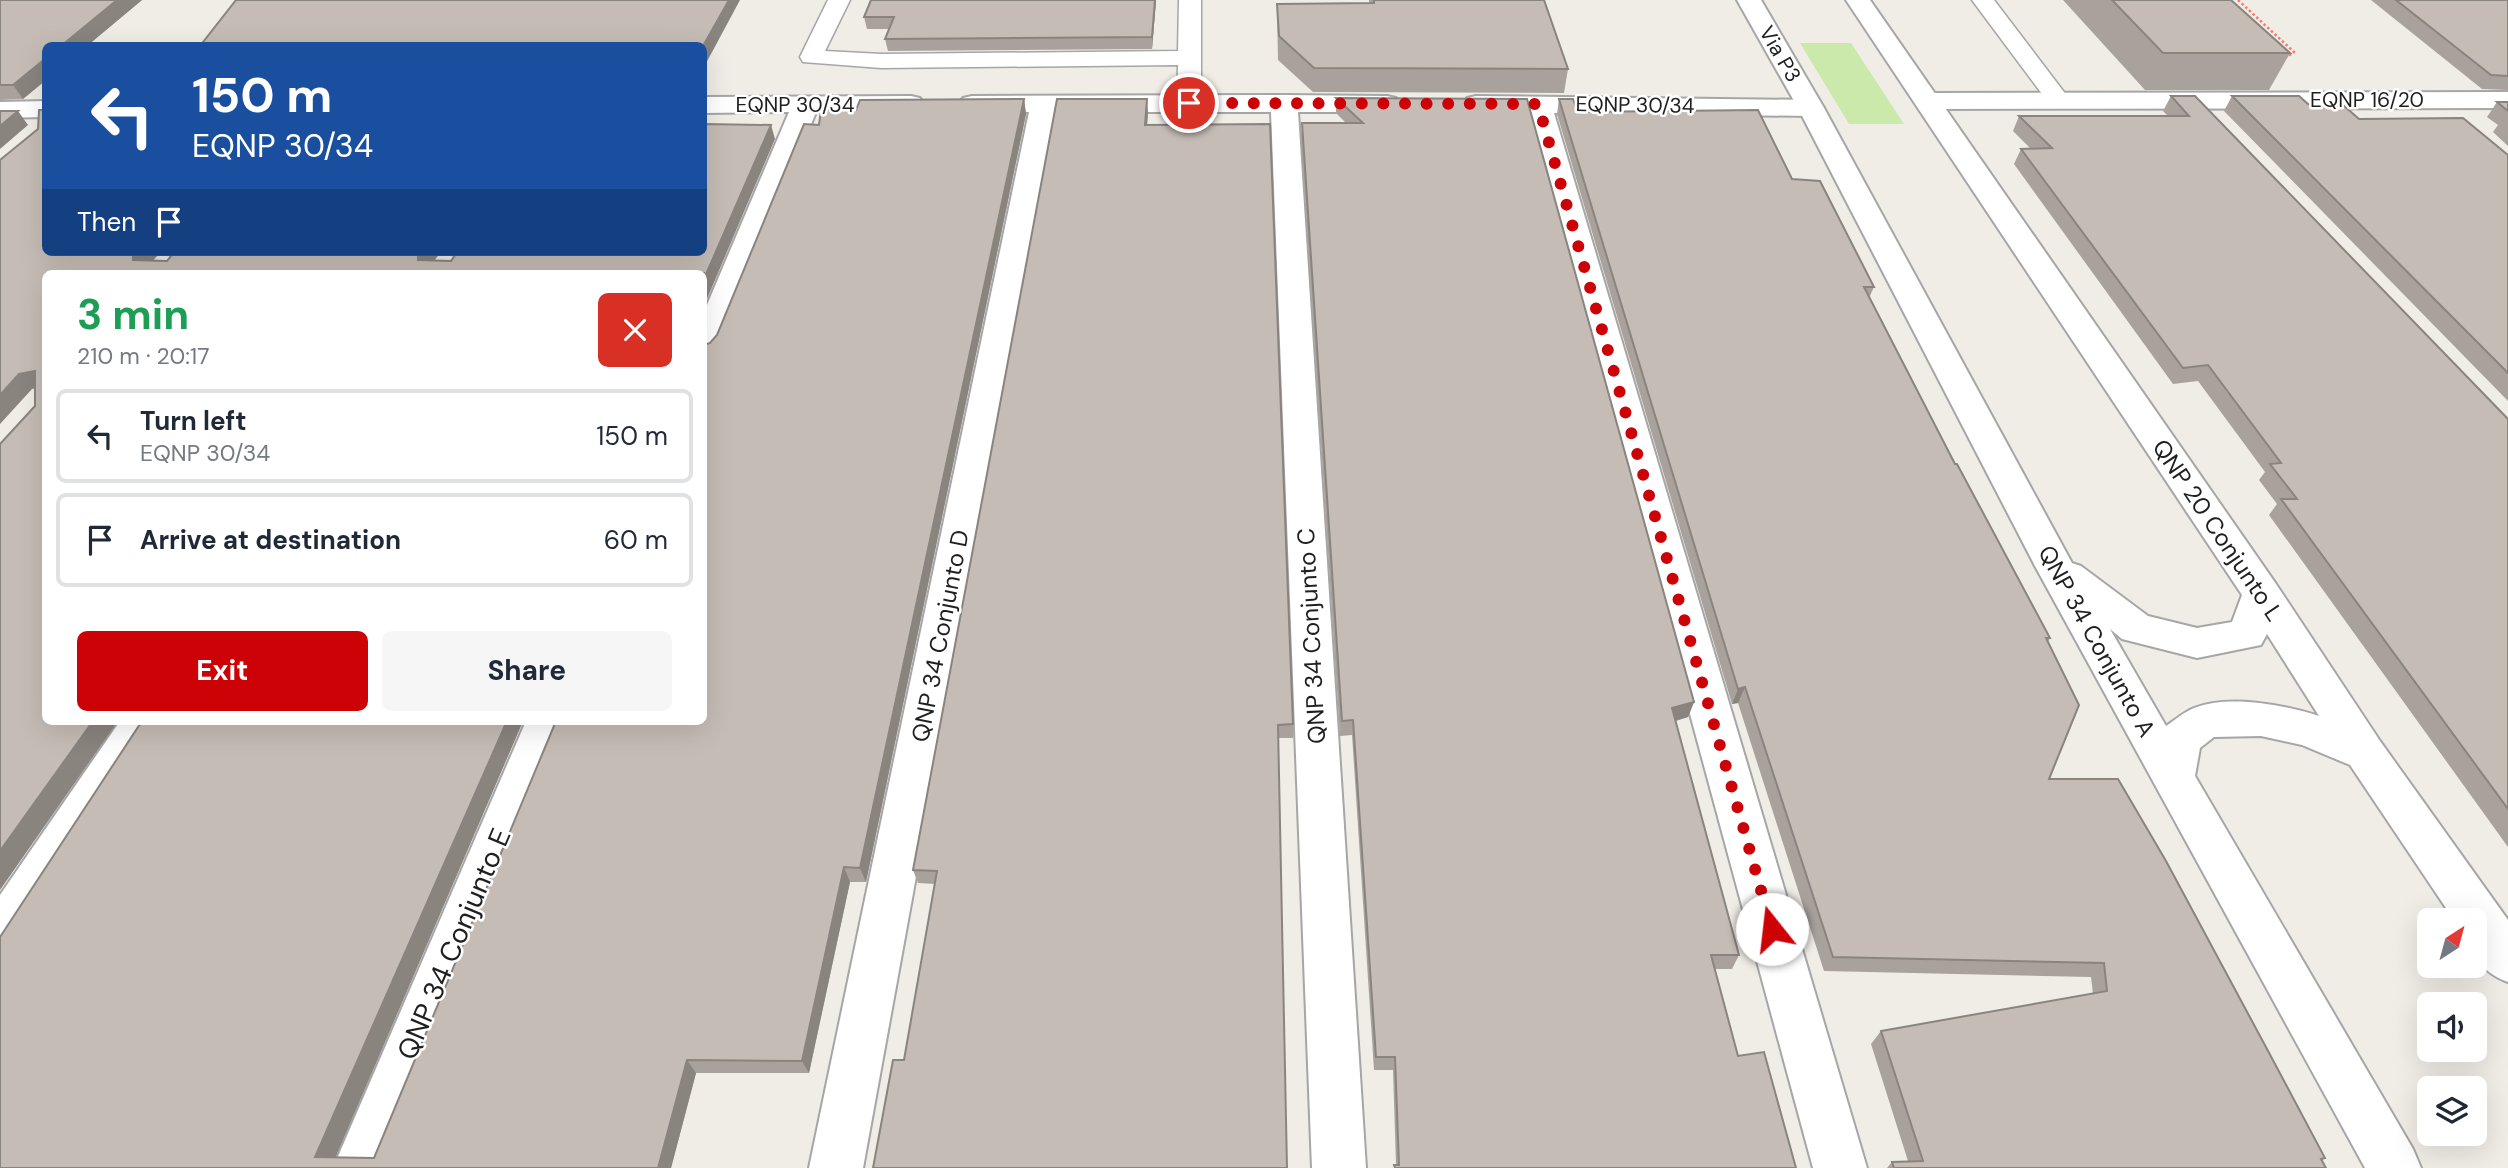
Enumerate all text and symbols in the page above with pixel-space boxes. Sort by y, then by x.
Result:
street label: Via P3 [1753,21,1807,87]
text: 150 m [192,63,332,127]
icon: left [77,70,168,161]
pin [1159,73,1219,133]
icon: arrive [1170,84,1208,122]
street label: EQNP 16/20 [2310,86,2424,114]
street label: EQNP 30/34 [1575,90,1695,120]
street label: EQNP 30/34 [736,91,855,119]
text: EQNP 30/34 [192,125,373,167]
icon: arrive [150,203,188,241]
text: Then [77,205,136,239]
text: 3 min [77,287,189,342]
button: close [598,293,672,367]
text: 210 m · 20:17 [77,341,209,371]
text: Turn left [140,404,247,438]
icon: left [81,417,119,455]
text: 150 m [596,419,668,453]
street label: QNP 20 Conjunto L [2146,433,2290,627]
text: EQNP 30/34 [140,438,270,468]
icon: arrive [81,521,119,559]
text: Arrive at destination [140,523,401,557]
text: 60 m [604,523,668,557]
street label: QNP 34 Conjunto D [904,527,976,745]
street label: QNP 34 Conjunto C [1290,527,1332,745]
street label: QNP 34 Conjunto A [2031,540,2163,742]
button: Exit [77,631,368,711]
button: Share [382,631,672,711]
street label: QNP 34 Conjunto E [389,823,519,1065]
position arrow [1735,892,1809,966]
north arrow [2417,908,2487,978]
map controls [2417,908,2487,1146]
button: sound [2417,992,2487,1062]
button: layers [2417,1076,2487,1146]

